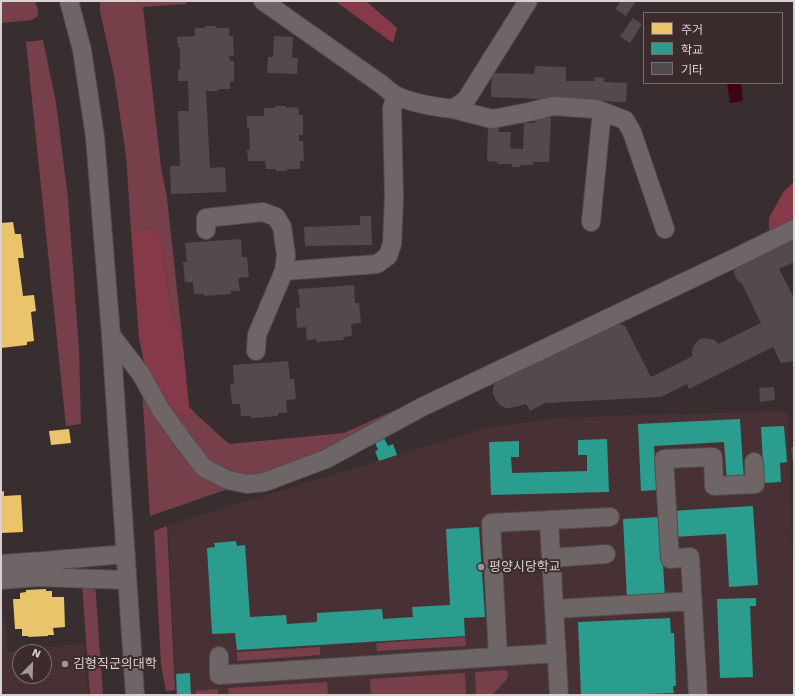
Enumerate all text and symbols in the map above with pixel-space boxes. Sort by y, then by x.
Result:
legend [643,12,783,84]
text: 주거 [681,23,703,37]
text: 학교 [681,43,703,57]
text: 기타 [681,63,703,77]
place label: 평양시당학교 [489,559,561,575]
marker: 평양시당학교 [476,562,486,572]
north arrow [12,644,52,684]
text: N [30,646,43,661]
place label: 김형직군의대학 [73,656,157,672]
marker: 김형직군의대학 [60,659,70,669]

